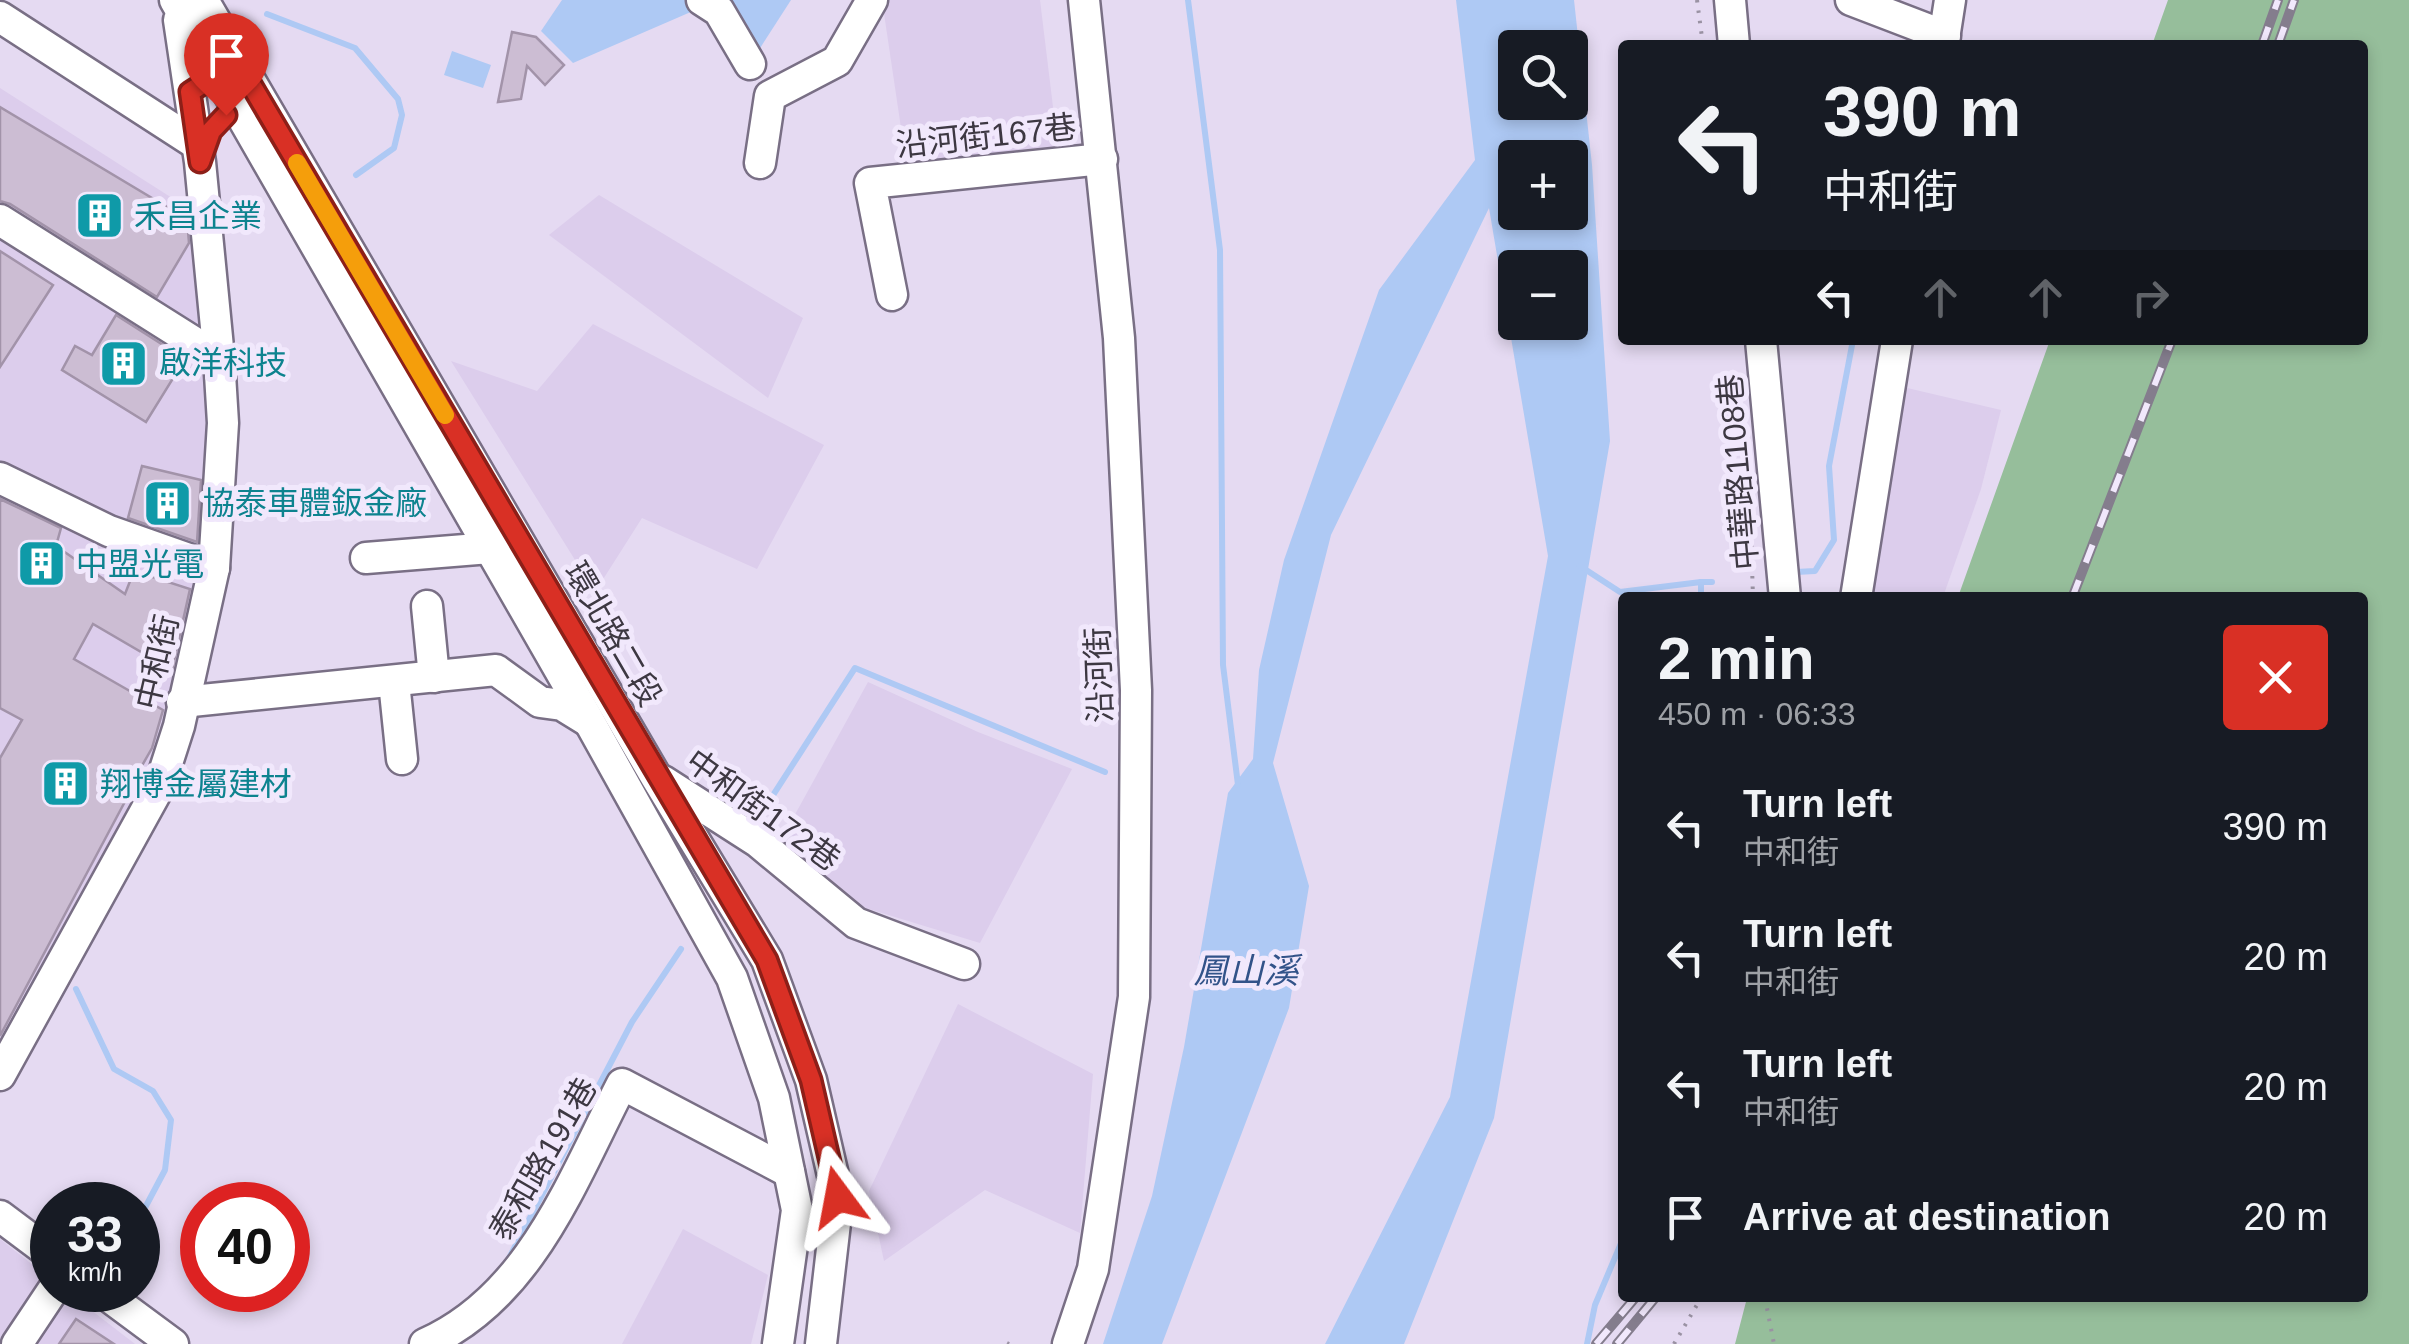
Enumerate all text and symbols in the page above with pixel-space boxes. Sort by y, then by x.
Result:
pin [184,13,269,116]
icon: arrive [199,28,254,83]
map controls [1498,30,1588,340]
button: search [1498,30,1588,120]
text: 390 m [1823,73,2021,151]
icon: left [1658,80,1788,210]
street label: 沿河街167巷 [894,109,1078,163]
button: + [1498,140,1588,230]
text: 中和街 [1823,166,1958,217]
building icon: 禾昌企業 [73,190,125,242]
place label: 禾昌企業 [134,198,262,234]
button: − [1498,250,1588,340]
icon: left [1808,270,1863,325]
icon: ahead [1913,270,1968,325]
icon: ahead [2018,270,2073,325]
icon: right [2123,270,2178,325]
building icon: 啟洋科技 [98,337,150,389]
place label: 啟洋科技 [159,345,287,381]
street label: 中華路1108巷 [1711,372,1765,572]
building icon: 協泰車體鈑金廠 [142,477,194,529]
place label: 協泰車體鈑金廠 [203,485,427,521]
building icon: 中盟光電 [15,538,67,590]
place label: 中盟光電 [76,546,204,582]
street label: 環北路二段 [557,556,669,712]
street label: 中和街 [129,611,185,713]
text: 2 min [1658,625,1815,692]
button: close [2223,625,2328,730]
street label: 沿河街 [1079,626,1119,724]
text: 450 m · 06:33 [1658,696,1855,732]
street label: 中和街172巷 [679,742,847,878]
building icon: 翔博金屬建材 [39,758,91,810]
place label: 翔博金屬建材 [100,766,292,802]
text: Turn left [1743,783,1892,825]
icon: left [1658,800,1713,855]
text: 390 m [2222,806,2328,848]
text: 中和街 [1743,834,1839,870]
text: Turn left [1743,913,1892,955]
icon: left [1658,930,1713,985]
text: 20 m [2244,936,2328,978]
water label: 鳳山溪 [1193,951,1303,990]
text: 中和街 [1743,964,1839,1000]
text: Turn left [1743,1043,1892,1085]
icon: left [1658,1060,1713,1115]
text: 20 m [2244,1066,2328,1108]
street label: 泰和路191巷 [482,1071,604,1247]
text: 中和街 [1743,1094,1839,1130]
position arrow [786,1145,890,1249]
speed limit sign: 40 [180,1182,310,1312]
icon: arrive [1658,1190,1713,1245]
text: Arrive at destination [1743,1196,2110,1238]
text: 20 m [2244,1196,2328,1238]
text: 33 [67,1207,123,1263]
text: km/h [68,1258,122,1286]

